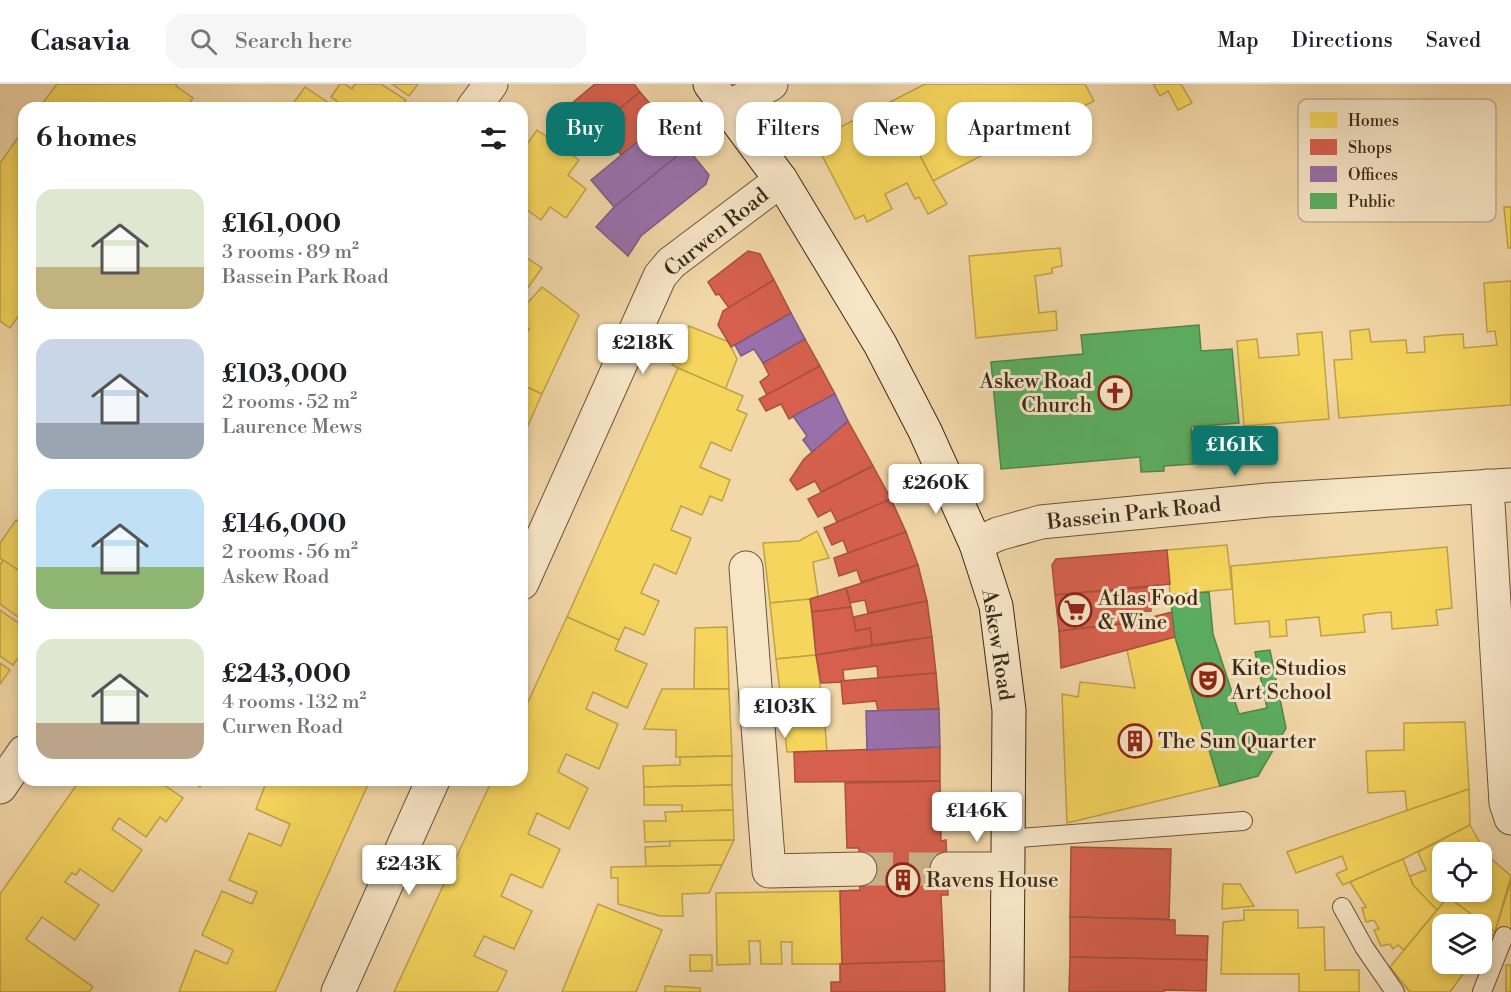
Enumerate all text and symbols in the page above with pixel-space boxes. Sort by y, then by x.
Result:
search box [166,14,586,68]
text: Casavia [30,24,130,59]
icon: search [187,25,220,58]
text: Search here [235,28,352,55]
text: Map [1217,28,1259,54]
text: Directions [1292,28,1393,54]
text: Saved [1426,28,1481,54]
legend [1298,99,1496,222]
chip: Buy [546,102,625,156]
chip: Rent [637,102,724,156]
chip: Filters [736,102,841,156]
chip: New [853,102,935,156]
chip: Apartment [947,102,1092,156]
text: Homes [1348,111,1399,131]
text: 6 homes [36,122,137,154]
icon: filters [477,122,510,155]
text: Shops [1348,138,1392,158]
text: Offices [1348,165,1398,185]
street label: Curwen Road [659,183,774,283]
text: Public [1348,192,1395,212]
text: £161,000 [222,208,341,240]
icon: home [84,213,156,285]
text: 3 rooms · 89 m² [222,240,359,265]
text: Bassein Park Road [222,265,389,290]
pin: £218K [601,324,685,375]
text: £218K [612,331,674,356]
text: £103,000 [222,358,347,390]
icon: home [84,363,156,435]
place label: Askew Road Church [979,369,1092,419]
church icon: Askew Road Church [1097,375,1133,411]
text: 2 rooms · 52 m² [222,390,357,415]
text: Laurence Mews [222,415,362,440]
pin: £161K [1193,426,1277,477]
text: £161K [1206,433,1264,458]
pin: £260K [894,464,978,515]
text: £260K [902,471,970,496]
street label: Bassein Park Road [1045,492,1222,536]
text: £146,000 [222,508,346,540]
icon: home [84,513,156,585]
text: 2 rooms · 56 m² [222,540,358,565]
text: Askew Road [222,565,329,590]
place label: Atlas Food & Wine [1097,586,1198,636]
street label: Askew Road [975,587,1019,703]
supermarket icon: Atlas Food & Wine [1057,592,1093,628]
place label: Kite Studios Art School [1230,656,1347,706]
text: £243,000 [222,658,351,690]
theatre icon: Kite Studios Art School [1190,662,1226,698]
icon: home [84,663,156,735]
pin: £103K [743,688,827,739]
text: 4 rooms · 132 m² [222,690,366,715]
text: £103K [754,695,816,720]
text: Curwen Road [222,715,343,740]
building icon: The Sun Quarter [1117,723,1153,759]
place label: The Sun Quarter [1158,729,1316,755]
pin: £146K [935,792,1019,843]
text: £146K [946,799,1008,824]
map controls [1432,842,1492,974]
button: locate [1432,842,1492,902]
pin: £243K [367,845,451,896]
text: £243K [376,852,442,877]
building icon: Ravens House [885,862,921,898]
place label: Ravens House [926,868,1059,894]
button: layers [1432,914,1492,974]

